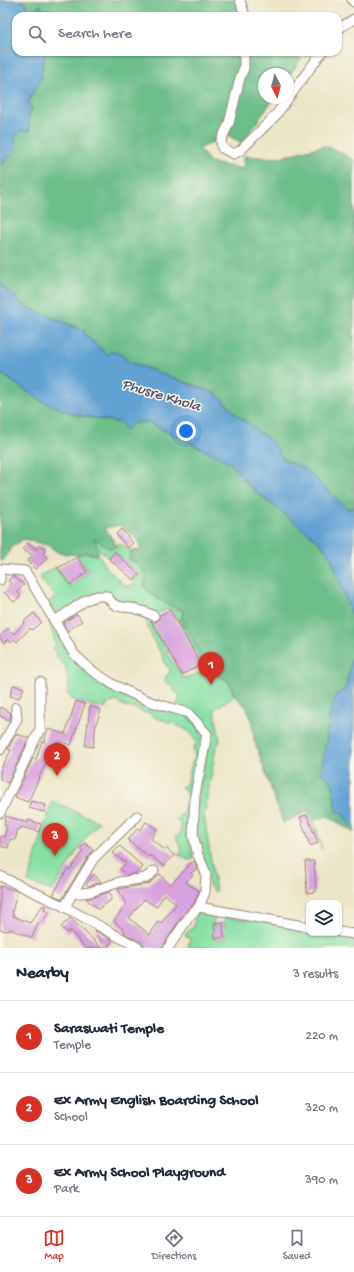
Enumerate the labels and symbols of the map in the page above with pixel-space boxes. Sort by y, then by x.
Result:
north arrow [258,68,294,104]
water label: Phusre Khola [120,376,204,417]
your location [176,421,196,441]
pin: 1 [198,652,224,685]
pin: 2 [44,743,70,776]
pin: 3 [42,823,68,856]

